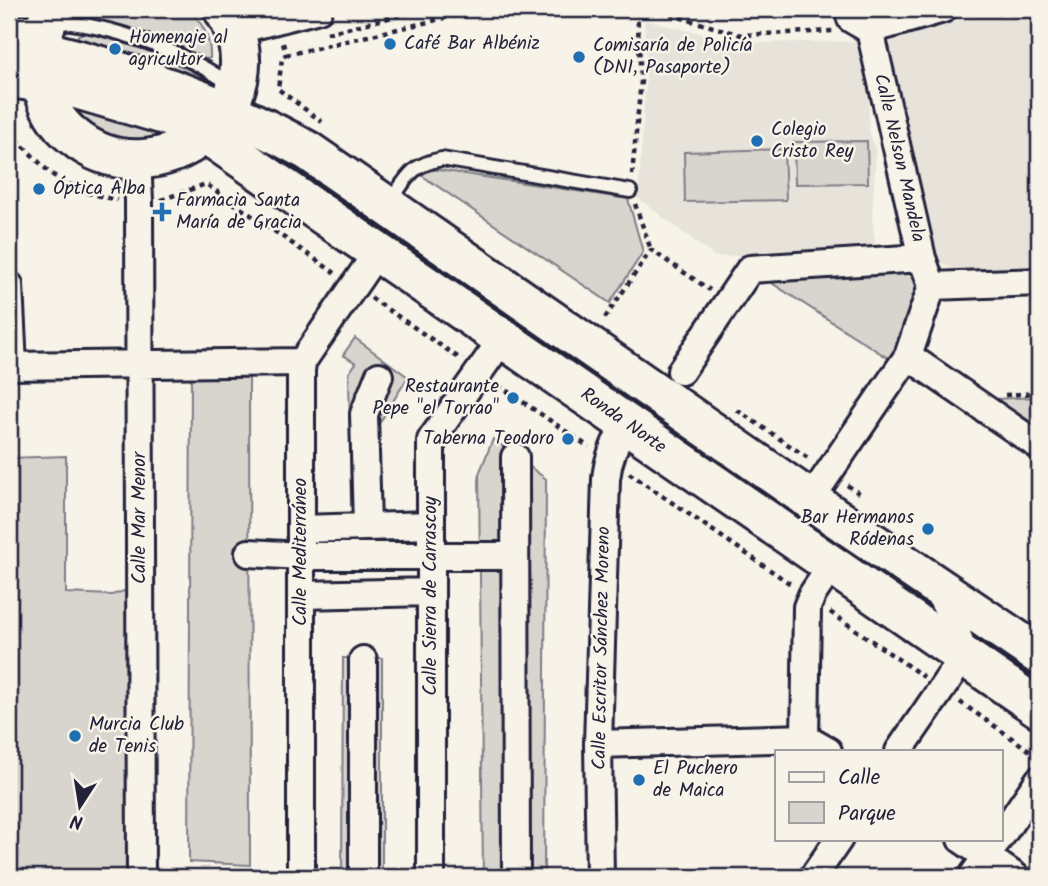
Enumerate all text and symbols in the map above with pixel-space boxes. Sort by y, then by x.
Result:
place label: Homenaje al agricultor [129,23,228,75]
place label: Café Bar Albéniz [404,29,540,59]
place label: Comisaría de Policía (DNI, Pasaporte) [593,31,753,83]
marker: Café Bar Albéniz [382,36,398,52]
marker: Homenaje al agricultor [107,41,123,57]
marker: Comisaría de Policía (DNI, Pasaporte) [571,49,587,65]
street label: Calle Nelson Mandela [865,71,933,245]
place label: Colegio Cristo Rey [771,115,855,167]
marker: Colegio Cristo Rey [749,133,765,149]
place label: Óptica Alba [53,174,146,204]
marker: Óptica Alba [31,181,47,197]
place label: Farmacia Santa María de Gracia [176,186,302,238]
marker: Farmacia Santa María de Gracia [154,204,170,220]
place label: Restaurante Pepe "el Torrao" [373,372,499,424]
street label: Ronda Norte [574,380,673,462]
marker: Restaurante Pepe "el Torrao" [505,390,521,406]
place label: Taberna Teodoro [423,424,554,454]
marker: Taberna Teodoro [560,431,576,447]
street label: Calle Mar Menor [125,450,155,584]
street label: Calle Mediterráneo [286,478,316,626]
street label: Calle Sierra de Carrascoy [416,495,446,696]
place label: Bar Hermanos Ródenas [801,503,914,555]
marker: Bar Hermanos Ródenas [920,521,936,537]
street label: Calle Escritor Sánchez Moreno [585,526,619,770]
place label: Murcia Club de Tenis [89,710,184,762]
marker: Murcia Club de Tenis [67,728,83,744]
legend [775,750,1002,840]
place label: El Puchero de Maica [653,754,738,806]
text: Calle [838,762,881,795]
north arrow [46,770,116,840]
marker: El Puchero de Maica [631,772,647,788]
text: Parque [838,798,896,831]
text: N [68,805,86,837]

